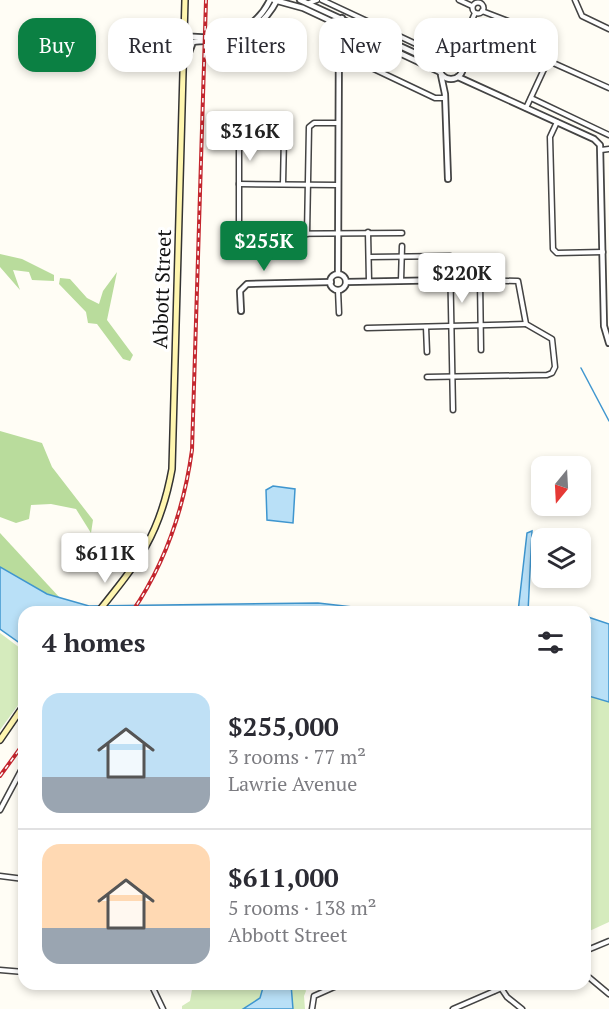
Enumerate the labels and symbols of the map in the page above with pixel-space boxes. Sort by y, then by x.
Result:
pin: $316K [208,111,292,162]
pin: $255K [222,221,306,272]
street label: Abbott Street [146,228,177,349]
pin: $220K [420,253,504,304]
north arrow [531,456,591,516]
pin: $611K [63,533,147,584]

